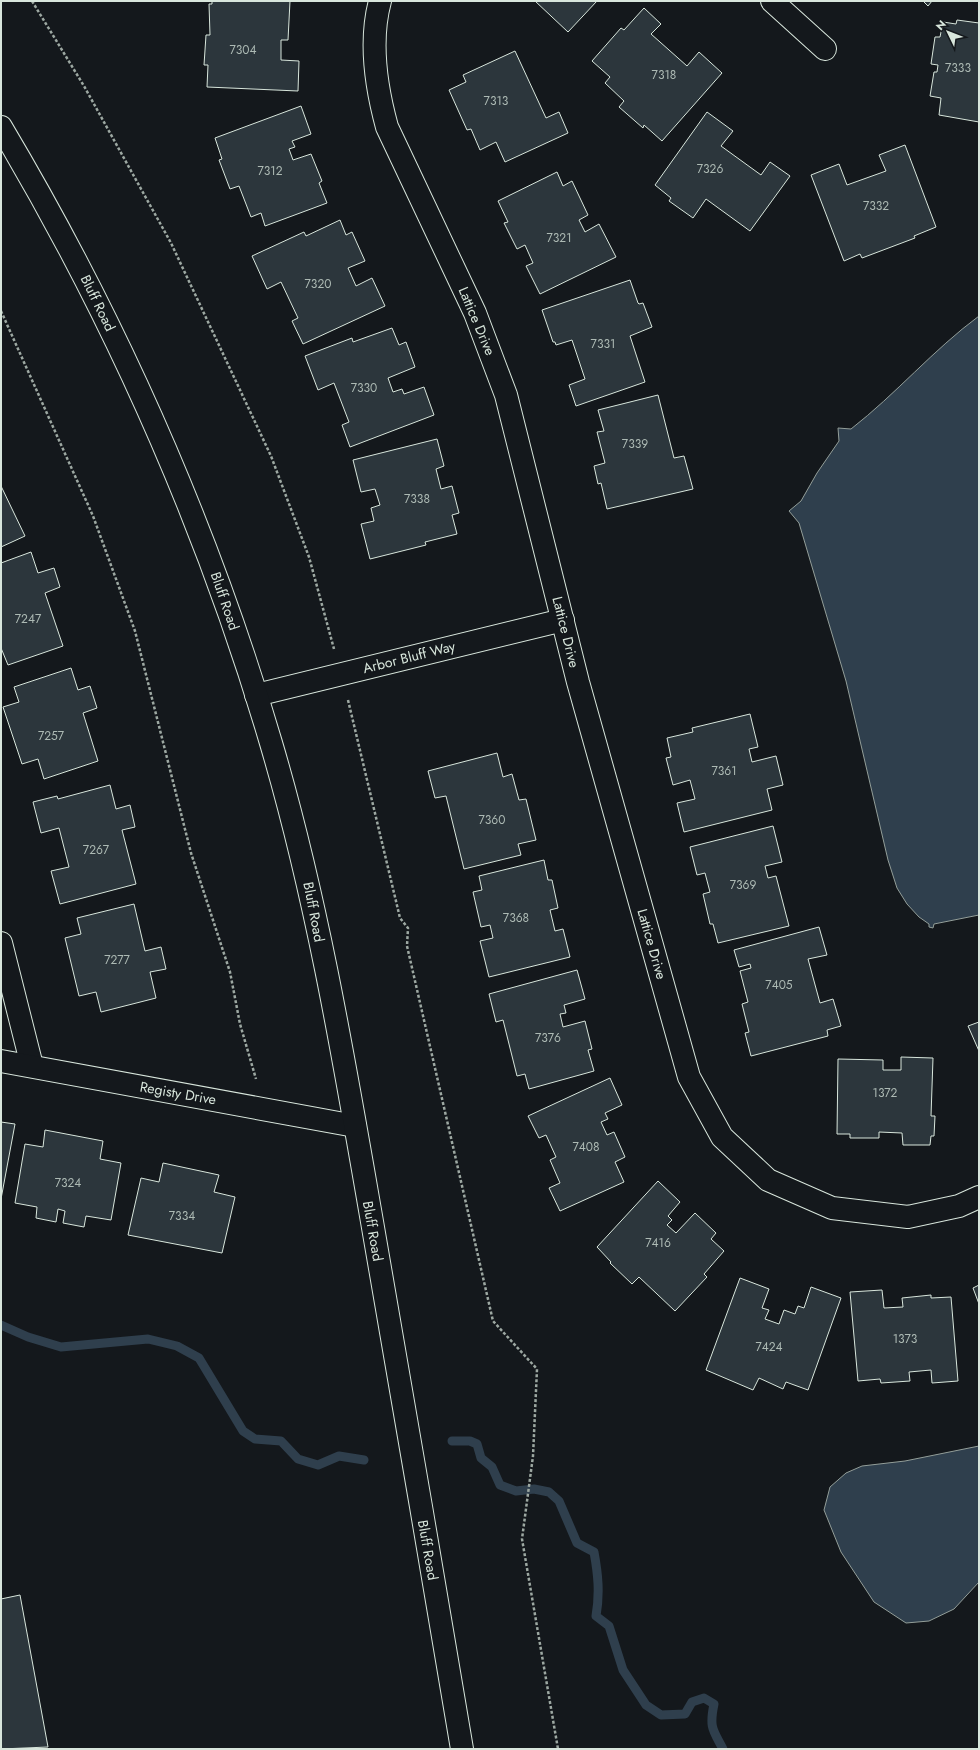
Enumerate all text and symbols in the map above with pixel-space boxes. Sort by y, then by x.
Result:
north arrow [928,12,968,52]
text: N [932,17,950,34]
house number: 7304 [229,41,257,59]
house number: 7333 [945,59,971,77]
house number: 7318 [652,66,676,84]
house number: 7313 [484,92,509,110]
house number: 7326 [697,160,723,178]
house number: 7312 [257,162,283,180]
house number: 7332 [863,197,889,215]
house number: 7321 [546,229,572,247]
street label: Bluff Road [76,271,120,335]
house number: 7320 [305,275,331,293]
street label: Lattice Drive [454,284,500,358]
house number: 7331 [591,335,615,353]
house number: 7330 [351,379,377,397]
house number: 7339 [622,435,648,453]
house number: 7338 [404,490,430,508]
street label: Bluff Road [206,569,244,633]
street label: Lattice Drive [548,594,584,670]
house number: 7247 [15,610,42,628]
street label: Arbor Bluff Way [361,636,458,678]
house number: 7257 [38,727,65,745]
house number: 7361 [711,762,737,780]
house number: 7360 [479,811,505,829]
house number: 7267 [83,841,110,859]
house number: 7369 [730,876,756,894]
street label: Bluff Road [298,880,330,944]
street label: Lattice Drive [632,906,672,982]
house number: 7368 [503,909,529,927]
house number: 7277 [104,951,131,969]
house number: 7405 [765,976,793,994]
house number: 7376 [535,1029,561,1047]
street label: Registy Drive [138,1076,218,1110]
house number: 1372 [873,1084,898,1102]
house number: 7408 [572,1138,600,1156]
house number: 7324 [55,1174,81,1192]
street label: Bluff Road [358,1199,388,1263]
house number: 7334 [169,1207,195,1225]
house number: 7416 [645,1234,671,1252]
house number: 1373 [893,1330,918,1348]
house number: 7424 [755,1338,783,1356]
street label: Bluff Road [413,1518,443,1582]

